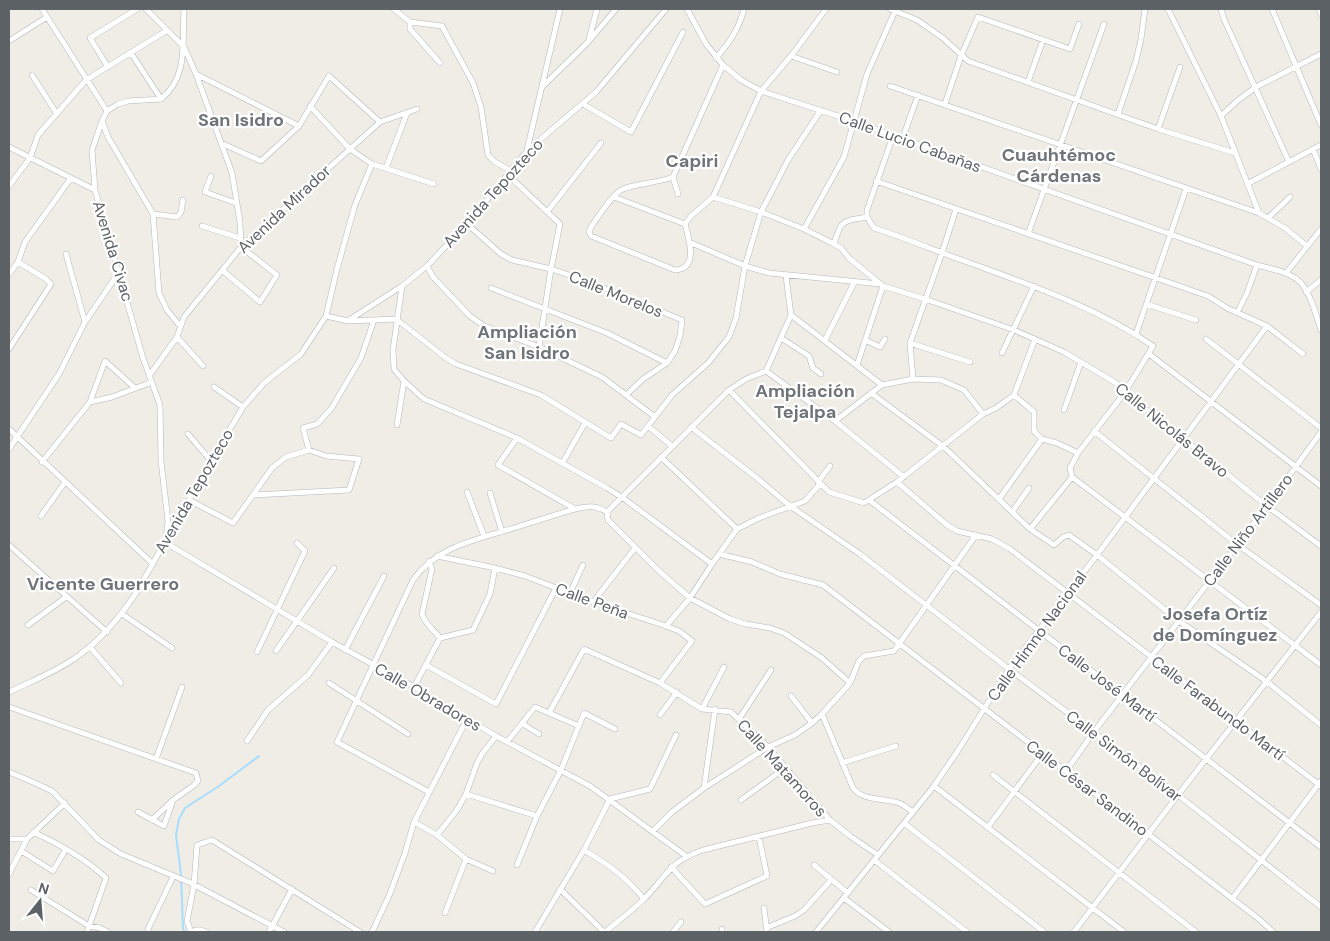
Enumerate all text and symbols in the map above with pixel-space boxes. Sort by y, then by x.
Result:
street label: Calle Lucio Cabañas [836,107,984,177]
district label: San Isidro [198,108,284,132]
street label: Avenida Tepozteco [438,134,548,252]
district label: Cuauhtémoc Cárdenas [1002,143,1116,188]
district label: Capiri [666,149,718,173]
street label: Avenida Mirador [233,160,335,258]
street label: Avenida Civac [88,198,138,304]
street label: Calle Morelos [566,266,666,322]
district label: Ampliación San Isidro [477,320,577,365]
street label: Calle Nicolás Bravo [1111,378,1233,482]
district label: Ampliación Tejalpa [755,379,855,424]
street label: Avenida Tepozteco [150,425,238,557]
street label: Calle Niño Artillero [1199,469,1297,591]
street label: Calle Himno Nacional [983,567,1091,705]
district label: Vicente Guerrero [27,572,179,596]
street label: Calle Peña [552,578,632,624]
district label: Josefa Ortíz de Domínguez [1153,602,1278,647]
street label: Calle José Martí [1054,639,1161,727]
street label: Calle Farabundo Martí [1147,651,1289,765]
street label: Calle Obradores [371,658,485,736]
street label: Calle Simón Bolívar [1062,706,1186,807]
street label: Calle Matamoros [733,715,831,821]
street label: Calle César Sandino [1022,735,1152,841]
north arrow [15,876,65,926]
text: N [36,878,51,899]

